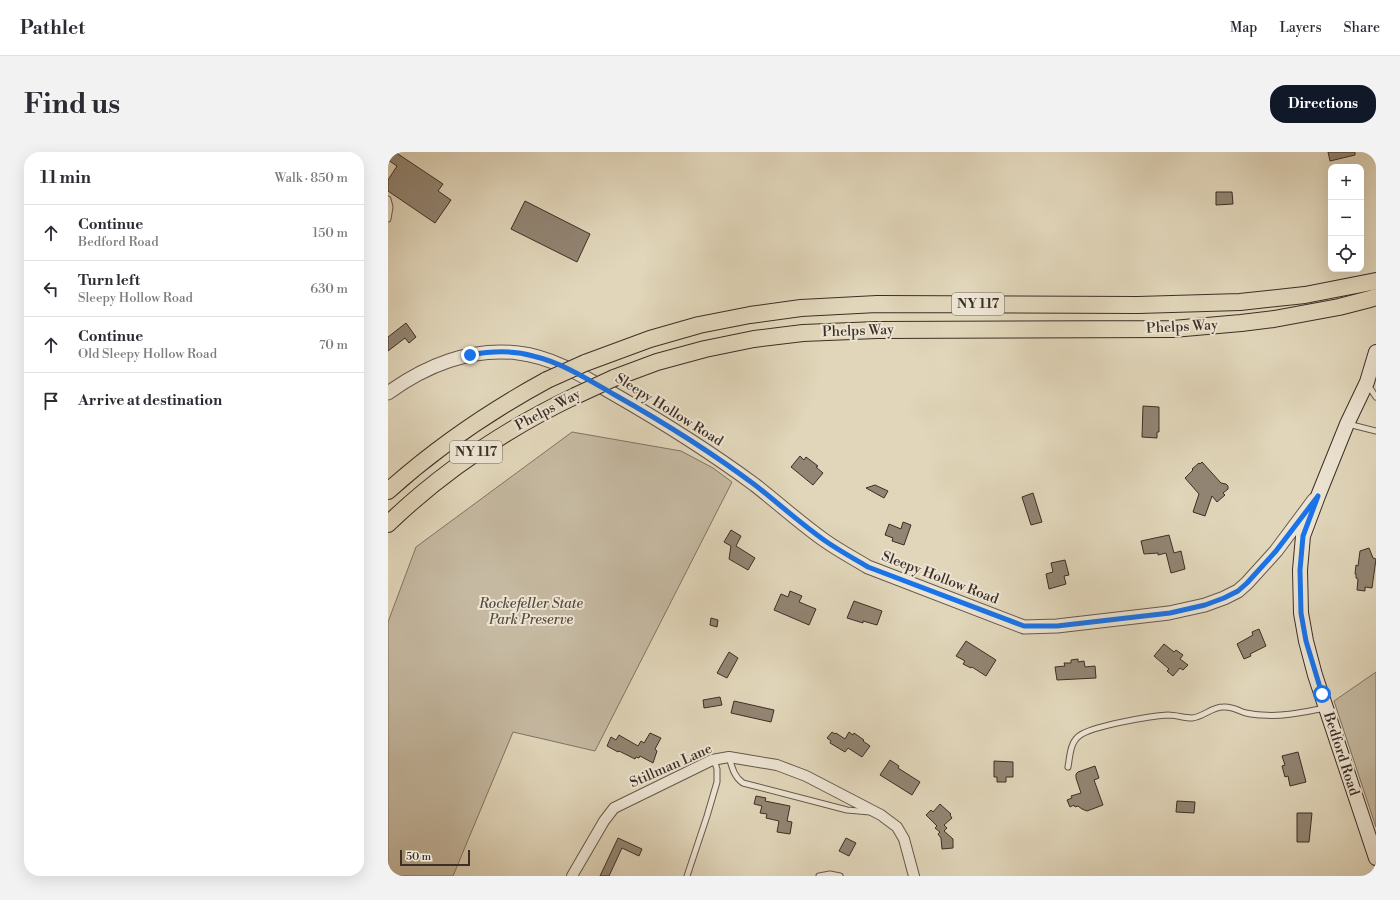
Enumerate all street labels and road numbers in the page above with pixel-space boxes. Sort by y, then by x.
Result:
road number: NY 117 [952,293,1004,315]
street label: Phelps Way [1146,316,1219,338]
street label: Phelps Way [822,321,894,341]
street label: Sleepy Hollow Road [612,370,726,450]
street label: Phelps Way [512,385,584,435]
road number: NY 117 [450,441,502,463]
street label: Sleepy Hollow Road [879,547,1001,609]
street label: Bedford Road [1319,709,1363,798]
street label: Stillman Lane [627,740,715,792]

